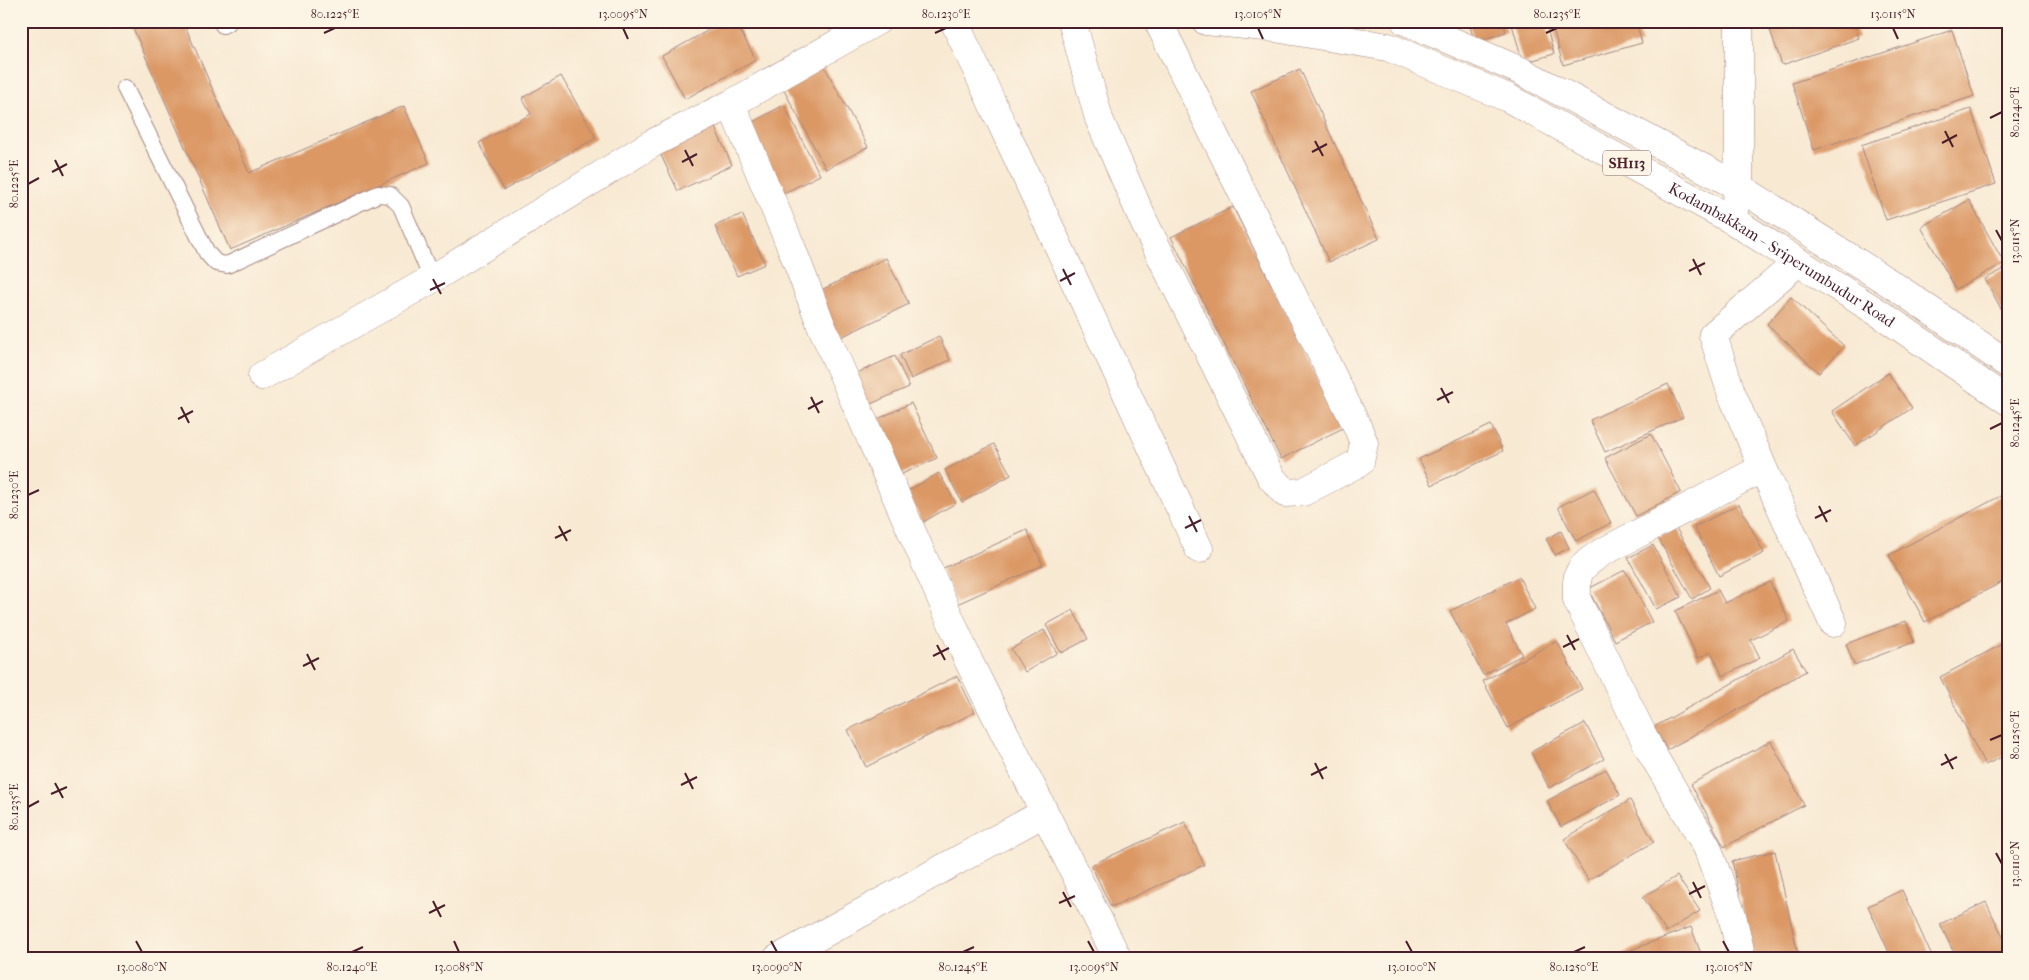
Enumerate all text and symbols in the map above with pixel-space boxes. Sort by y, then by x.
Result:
text: 80.1225°E [311,7,359,21]
text: 13.0095°N [598,7,648,21]
text: 80.1230°E [922,7,970,21]
text: 13.0105°N [1234,7,1282,21]
text: 80.1235°E [1533,7,1581,21]
text: 13.0115°N [1870,7,1916,21]
text: 80.1240°E [2008,87,2022,137]
road number: SH113 [1603,150,1651,176]
text: 80.1225°E [7,160,21,208]
street label: Kodambakkam – Sriperumbudur Road [1666,178,1899,331]
text: 13.0115°N [2008,218,2022,264]
text: 80.1245°E [2008,398,2022,448]
text: 80.1230°E [7,471,21,519]
text: 80.1250°E [2008,711,2022,759]
text: 80.1235°E [7,783,21,831]
text: 13.0110°N [2008,841,2022,887]
text: 13.0080°N [117,960,167,974]
text: 80.1240°E [327,960,377,974]
text: 13.0085°N [434,960,484,974]
text: 13.0090°N [751,960,803,974]
text: 80.1245°E [938,960,988,974]
text: 13.0095°N [1069,960,1119,974]
text: 13.0100°N [1387,960,1437,974]
text: 80.1250°E [1550,960,1598,974]
text: 13.0105°N [1705,960,1753,974]

